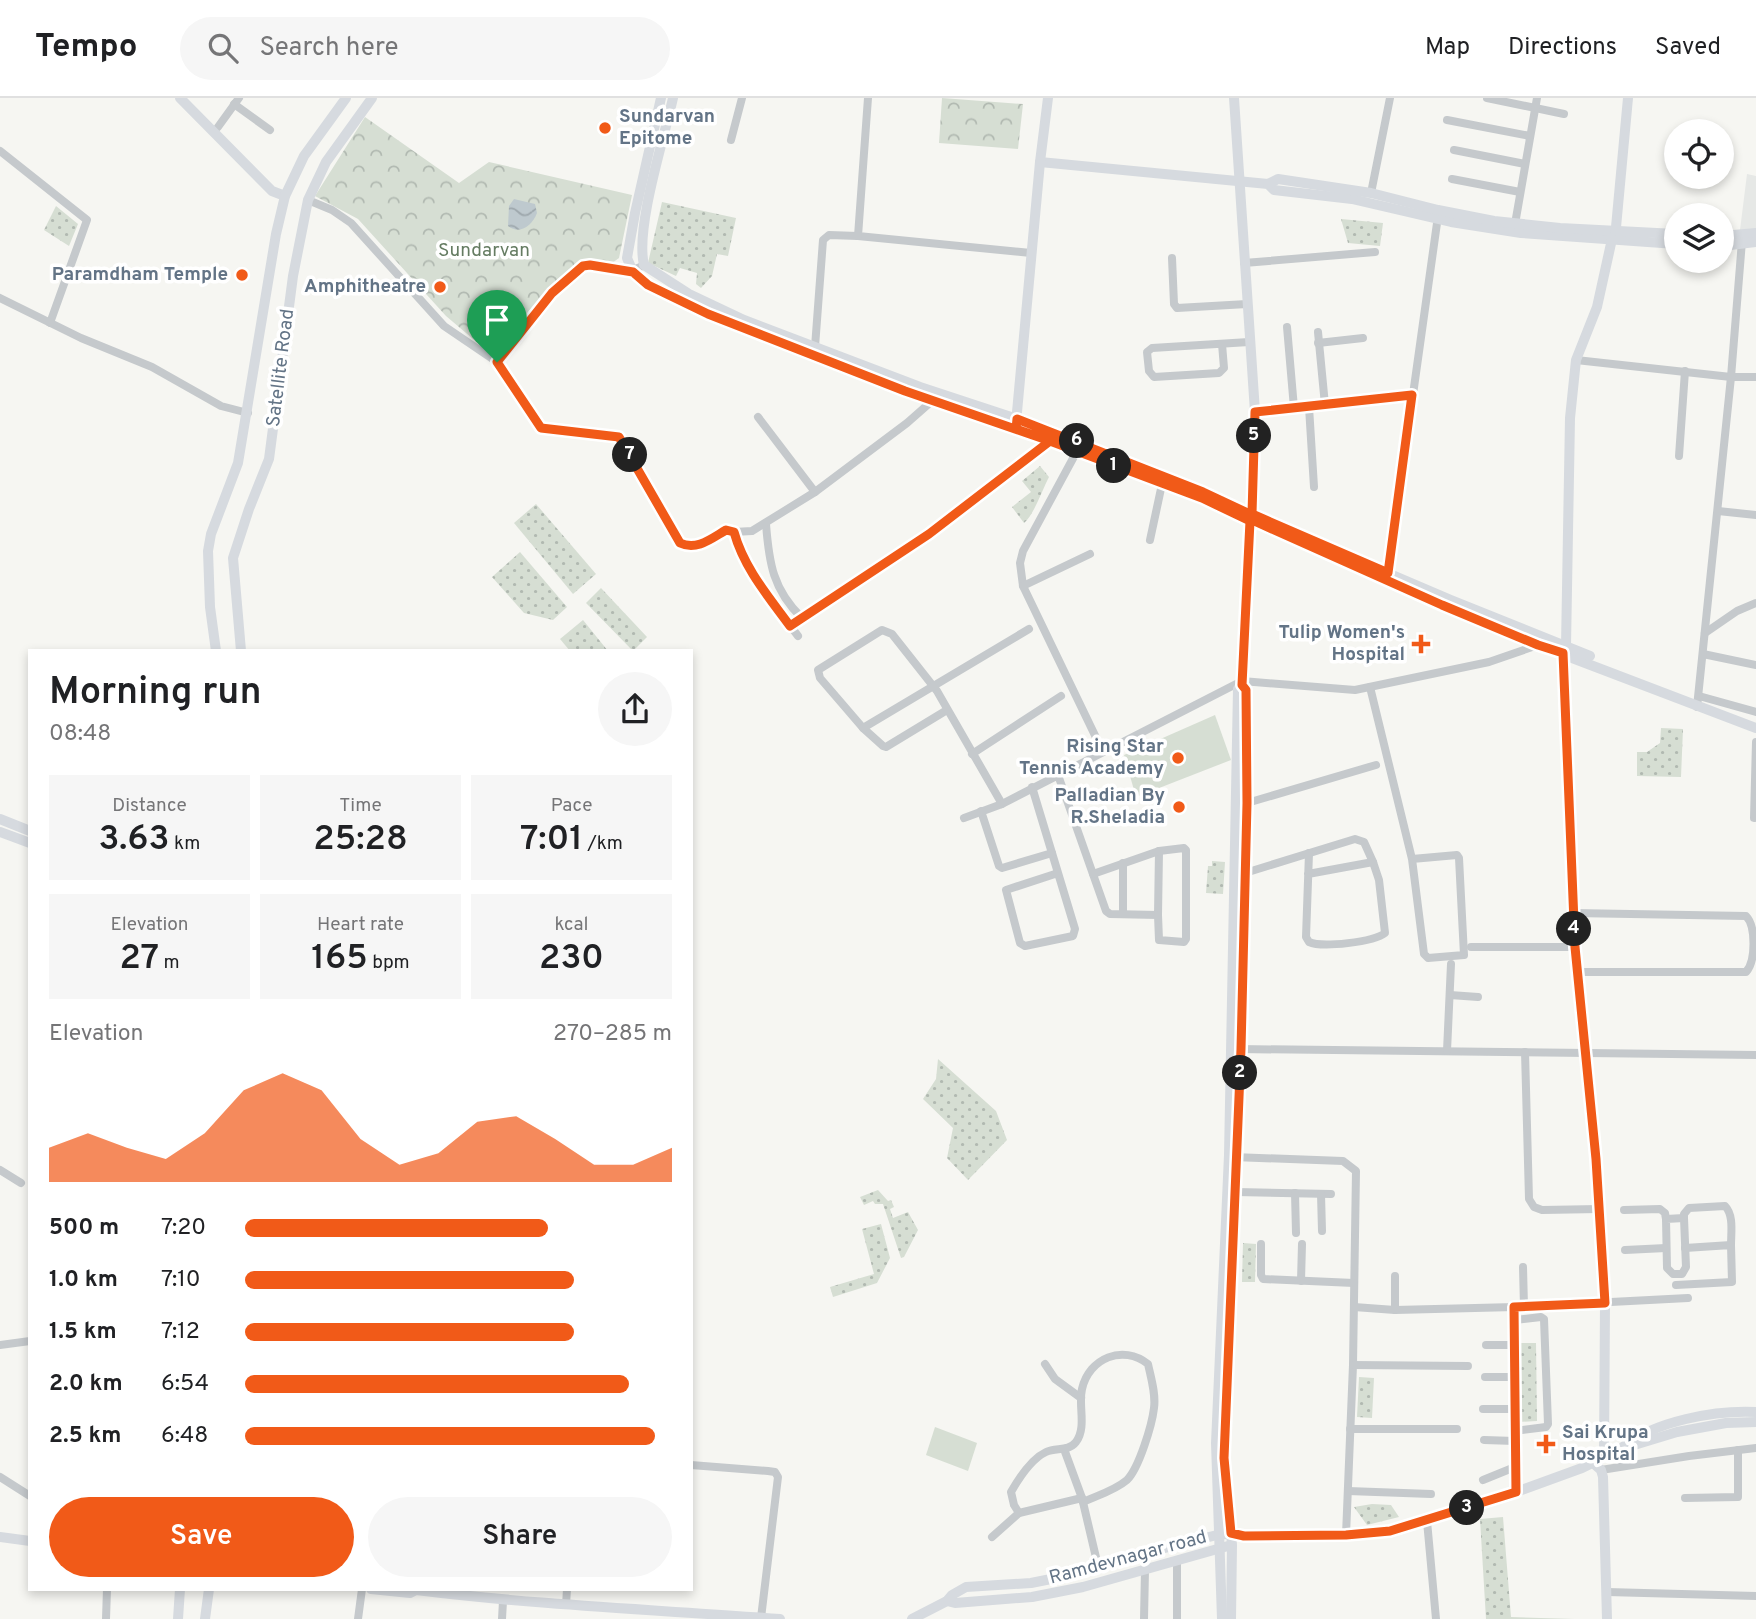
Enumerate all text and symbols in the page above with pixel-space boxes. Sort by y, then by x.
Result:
search box [180,17,670,80]
text: Tempo [35,27,138,69]
icon: search [204,29,242,67]
text: Search here [260,32,398,65]
text: Map [1425,33,1470,63]
text: Directions [1508,33,1617,63]
text: Saved [1655,33,1721,63]
place label: Sundarvan Epitome [619,105,715,151]
map controls [1664,119,1734,273]
button: locate [1664,119,1734,189]
marker: Sundarvan Epitome [597,120,613,136]
button: layers [1664,203,1734,273]
park label: Sundarvan [438,239,530,263]
place label: Paramdham Temple [52,263,228,287]
marker: Paramdham Temple [234,267,250,283]
place label: Amphitheatre [304,275,426,299]
marker: Amphitheatre [432,279,448,295]
pin [467,290,527,362]
icon: arrive [478,301,516,339]
street label: Satellite Road [262,308,300,428]
pin: 5 [1236,418,1272,454]
text: 5 [1248,423,1259,447]
pin: 6 [1060,424,1094,458]
text: 6 [1071,428,1082,452]
pin: 7 [612,438,648,472]
text: 7 [624,442,635,466]
pin: 1 [1096,448,1132,484]
text: 1 [1110,453,1117,477]
place label: Tulip Women's Hospital [1278,621,1405,667]
marker: Tulip Women's Hospital [1411,634,1431,654]
text: Morning run [49,669,262,718]
button: share [598,672,672,746]
text: 08:48 [49,720,111,749]
place label: Rising Star Tennis Academy [1019,735,1164,781]
marker: Rising Star Tennis Academy [1170,750,1186,766]
place label: Palladian By R.Sheladia [1055,784,1165,830]
text: Distance [112,794,187,818]
text: Time [339,794,382,818]
text: Pace [551,794,592,818]
marker: Palladian By R.Sheladia [1171,799,1187,815]
text: 3.63 [99,818,170,862]
text: 25:28 [313,818,408,862]
text: 7:01 [520,818,583,862]
text: km [170,832,200,856]
text: /km [583,832,623,856]
pin: 4 [1556,912,1592,946]
text: Elevation [110,913,189,937]
text: Heart rate [317,913,404,937]
text: kcal [555,913,588,937]
text: 4 [1567,916,1580,940]
text: 27 [119,937,159,981]
text: 165 [311,937,368,981]
text: 230 [539,937,604,981]
text: m [159,951,180,975]
text: bpm [368,951,410,975]
text: Elevation [49,1020,144,1049]
text: 270–285 m [553,1020,672,1049]
pin: 2 [1222,1056,1258,1090]
text: 2 [1234,1060,1245,1084]
text: 500 m [49,1214,119,1243]
text: 7:20 [161,1214,206,1243]
text: 1.0 km [49,1266,118,1295]
text: 7:10 [161,1266,201,1295]
text: 1.5 km [49,1318,117,1347]
text: 7:12 [161,1318,200,1347]
text: 2.0 km [49,1370,123,1399]
text: 6:54 [161,1370,209,1399]
place label: Sai Krupa Hospital [1562,1421,1649,1467]
text: 2.5 km [49,1422,122,1451]
text: 6:48 [161,1422,208,1451]
marker: Sai Krupa Hospital [1536,1434,1556,1454]
pin: 3 [1450,1490,1484,1526]
text: 3 [1461,1495,1472,1519]
button: Save [49,1497,354,1577]
button: Share [368,1497,672,1577]
street label: Ramdevnagar road [1047,1525,1209,1591]

